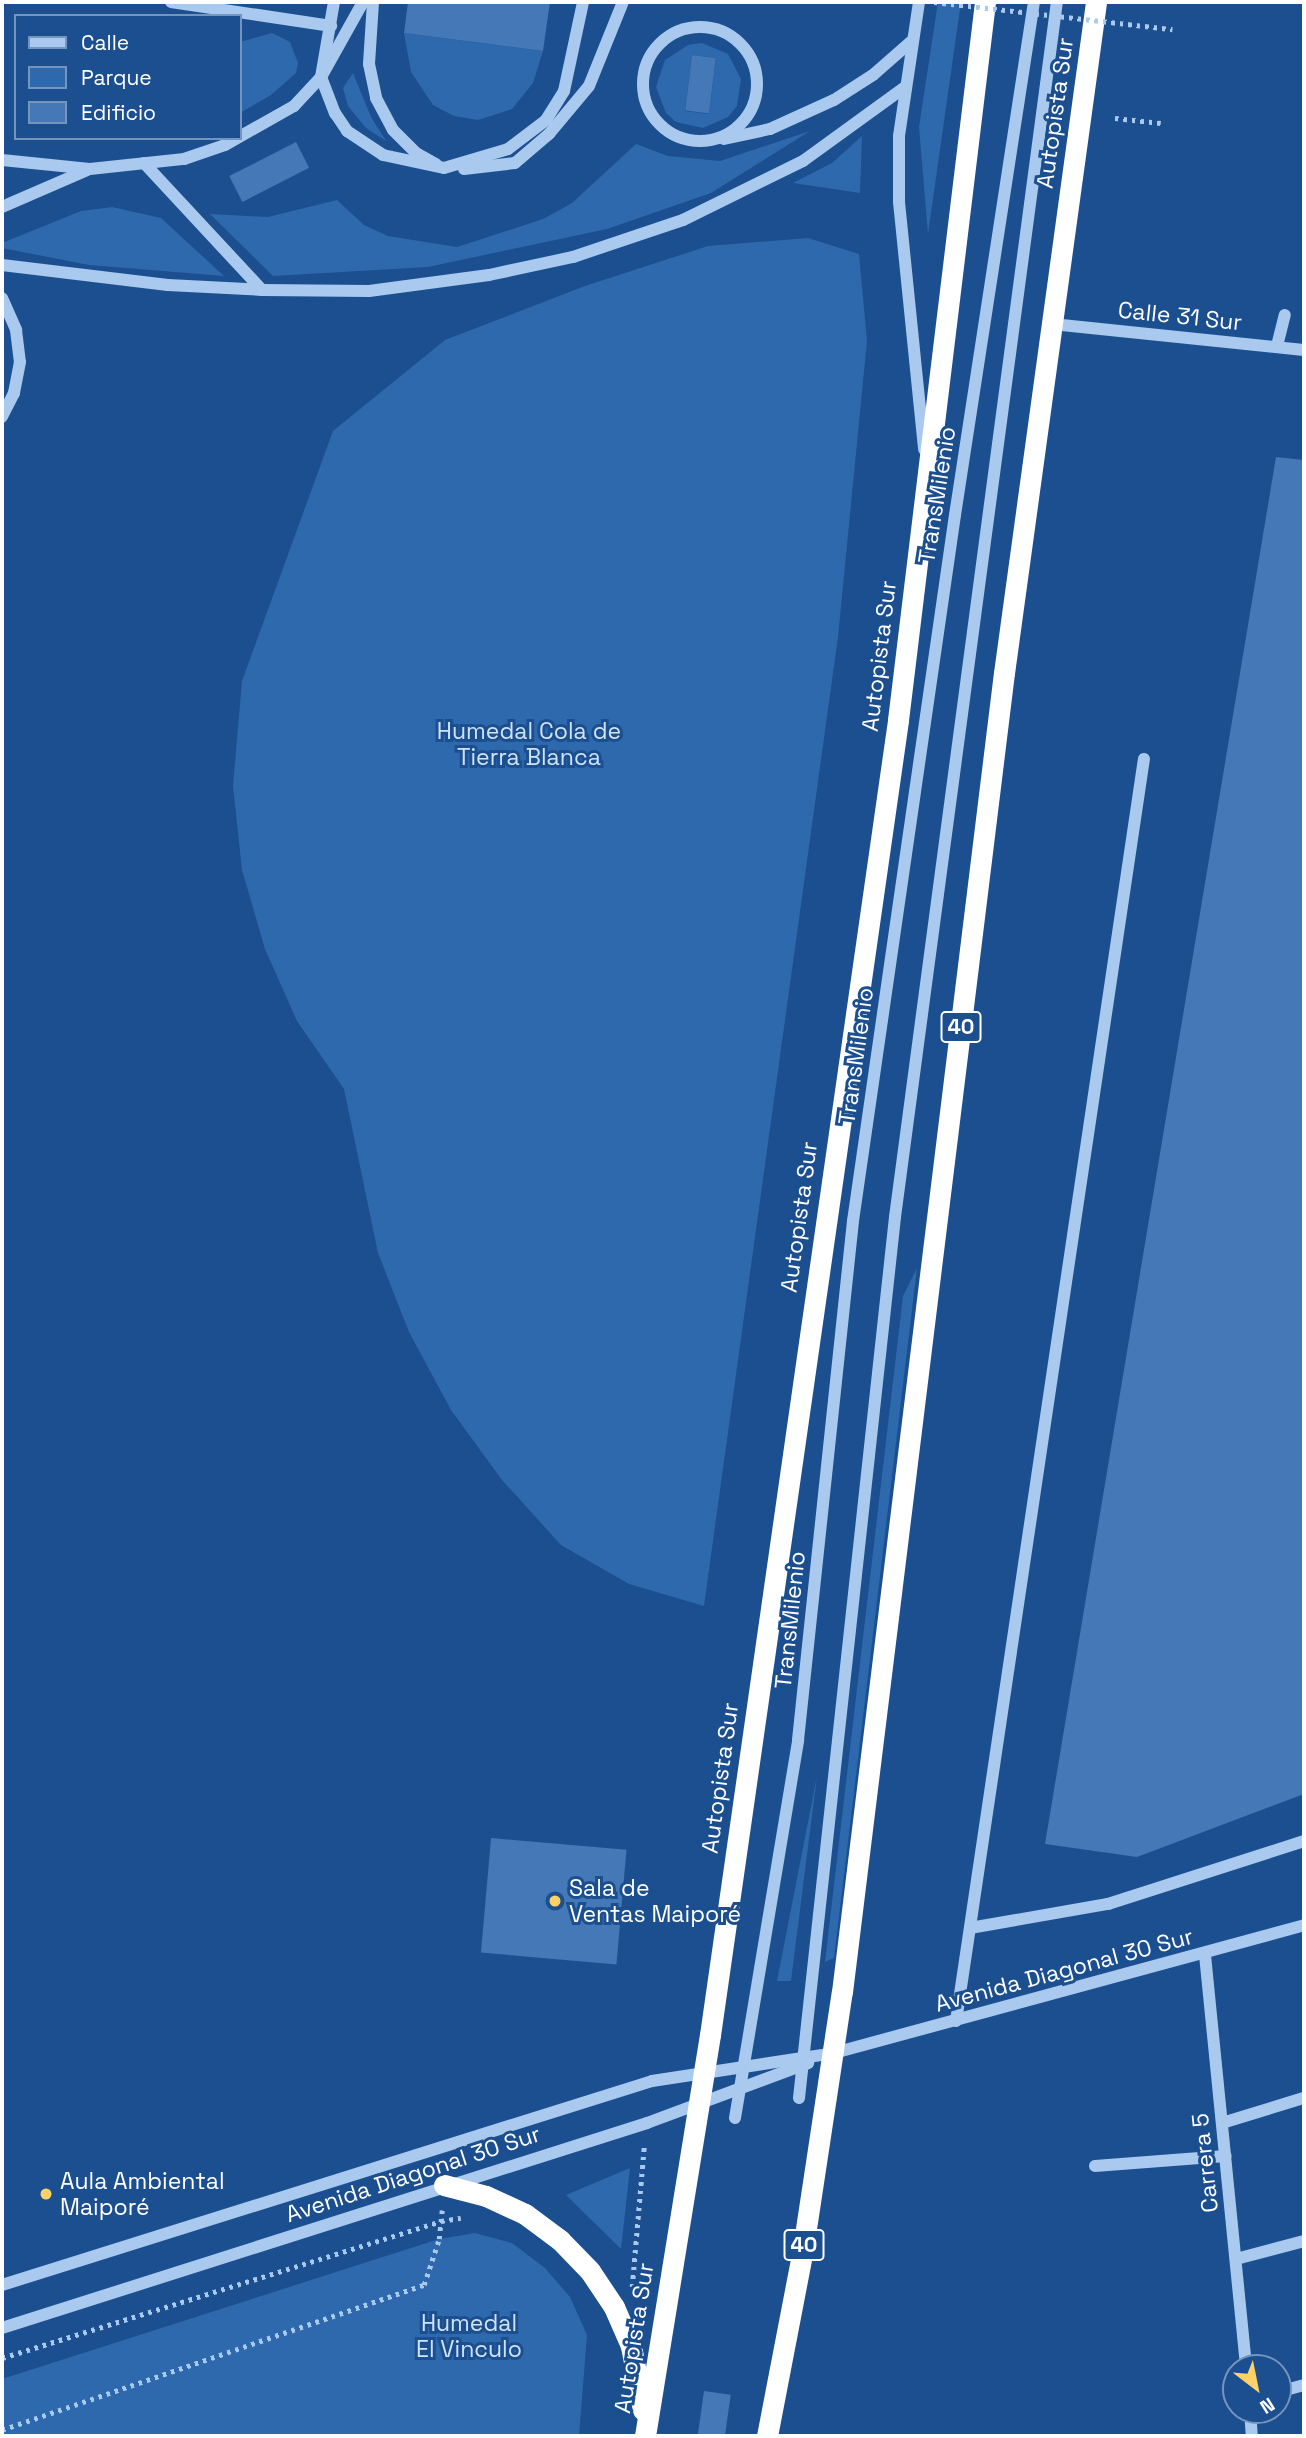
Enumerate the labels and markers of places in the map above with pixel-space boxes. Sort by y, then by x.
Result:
place label: Sala de Ventas Maiporé [569,1874,741,1928]
marker: Sala de Ventas Maiporé [547,1893,563,1909]
place label: Aula Ambiental Maiporé [60,2167,225,2221]
marker: Aula Ambiental Maiporé [38,2186,54,2202]

